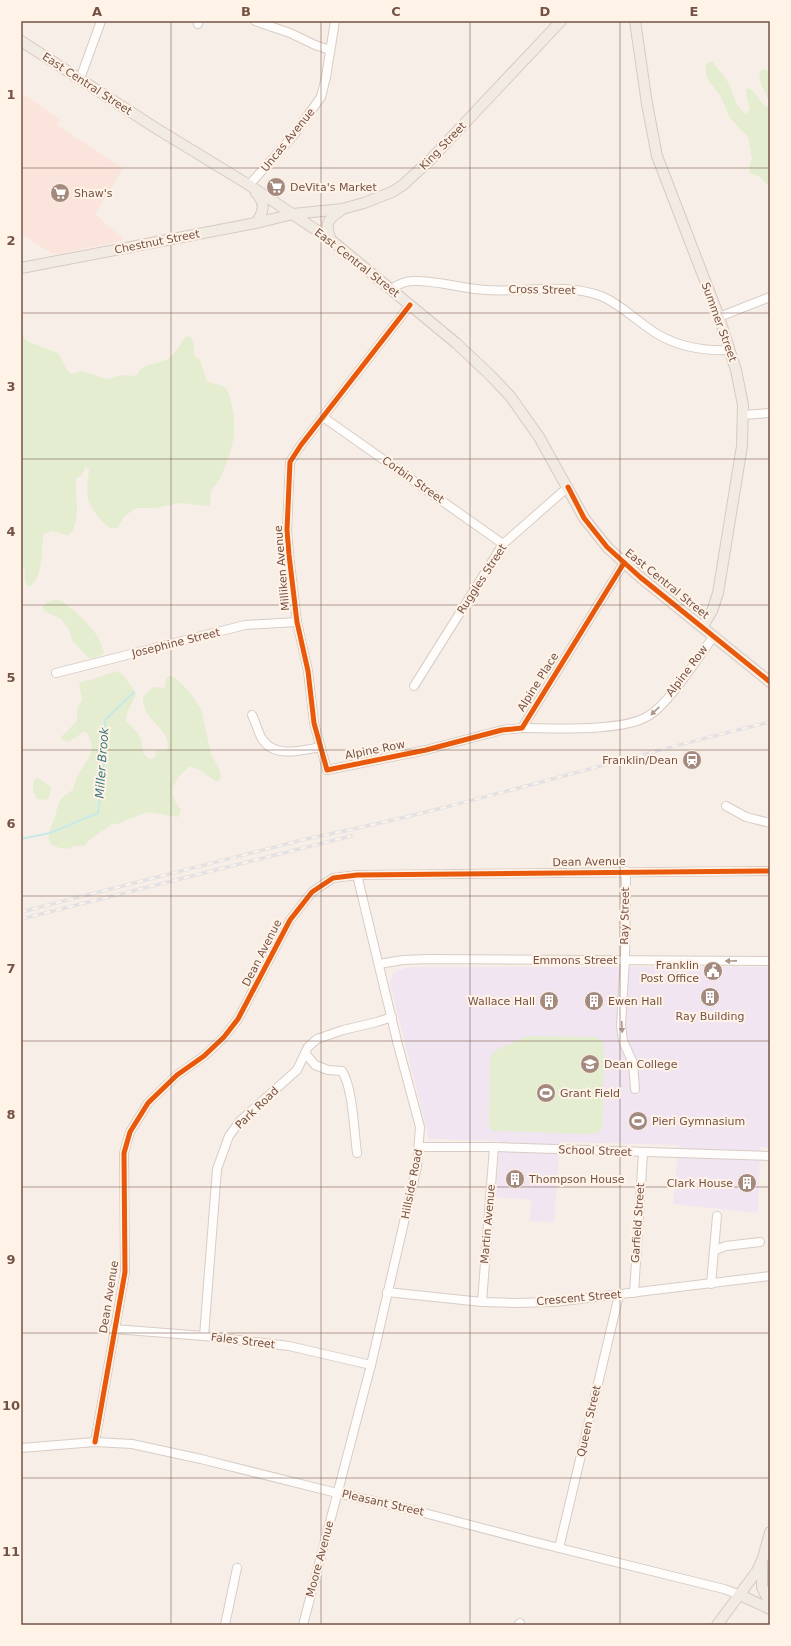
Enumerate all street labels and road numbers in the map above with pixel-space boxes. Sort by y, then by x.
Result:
street label: East Central Street [40,50,135,118]
street label: Uncas Avenue [258,105,318,174]
street label: King Street [417,119,469,173]
street label: East Central Street [312,226,403,301]
street label: Chestnut Street [113,227,201,257]
street label: Summer Street [699,280,740,364]
street label: Cross Street [508,283,576,297]
street label: Corbin Street [379,454,447,507]
street label: Milliken Avenue [272,524,292,611]
street label: Ruggles Street [455,541,510,616]
street label: East Central Street [622,546,712,622]
street label: Josephine Street [130,626,222,660]
street label: Alpine Row [664,643,710,699]
street label: Alpine Place [515,650,561,714]
street label: Alpine Row [344,738,406,762]
street label: Dean Avenue [552,855,626,869]
street label: Ray Street [618,886,632,945]
street label: Dean Avenue [240,917,285,989]
street label: Emmons Street [533,954,618,967]
street label: Park Road [233,1084,281,1132]
street label: School Street [558,1143,633,1159]
street label: Hillside Road [399,1148,425,1220]
street label: Garfield Street [629,1182,647,1264]
street label: Martin Avenue [478,1184,498,1264]
street label: Dean Avenue [97,1260,121,1334]
street label: Crescent Street [536,1288,623,1308]
street label: Fales Street [210,1331,276,1351]
street label: Queen Street [574,1383,604,1458]
street label: Pleasant Street [341,1487,426,1519]
street label: Moore Avenue [304,1519,336,1599]

